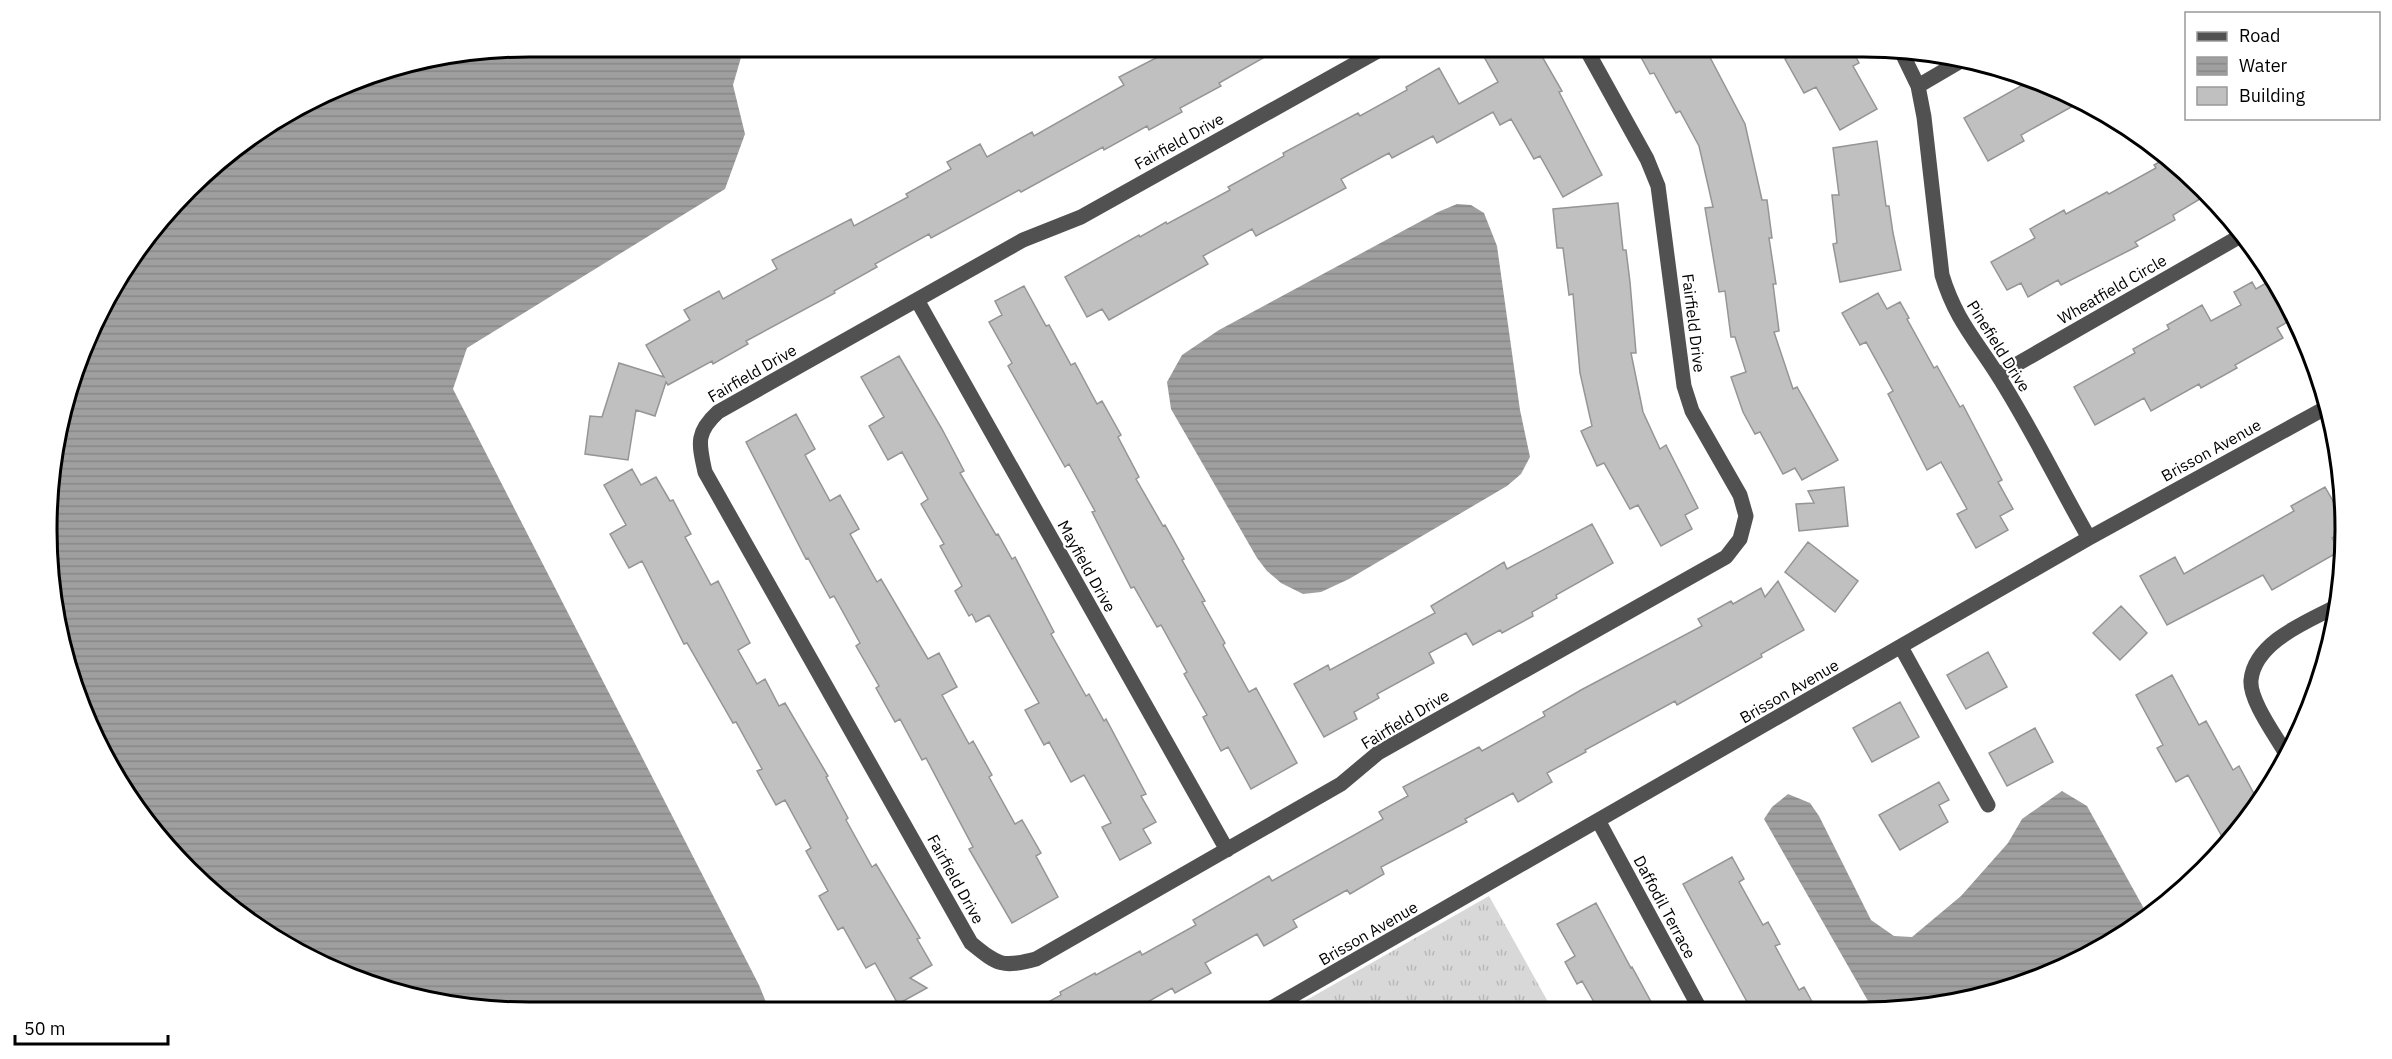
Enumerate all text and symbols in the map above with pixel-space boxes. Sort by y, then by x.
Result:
legend [2185,12,2380,120]
text: Road [2239,24,2280,47]
text: Water [2239,54,2288,77]
text: Building [2239,84,2306,107]
street label: Fairfield Drive [1131,108,1227,174]
street label: Wheatfield Circle [2054,250,2170,328]
street label: Fairfield Drive [1678,273,1710,374]
street label: Pinefield Drive [1963,297,2035,396]
street label: Fairfield Drive [704,339,800,406]
street label: Brisson Avenue [2158,414,2265,486]
street label: Mayfield Drive [1054,517,1121,616]
street label: Brisson Avenue [1736,654,1842,727]
street label: Fairfield Drive [1357,685,1453,753]
street label: Fairfield Drive [923,831,989,927]
street label: Daffodil Terrace [1629,852,1701,962]
street label: Brisson Avenue [1315,896,1421,969]
scale bar [15,1008,168,1046]
text: 50 m [24,1017,66,1040]

